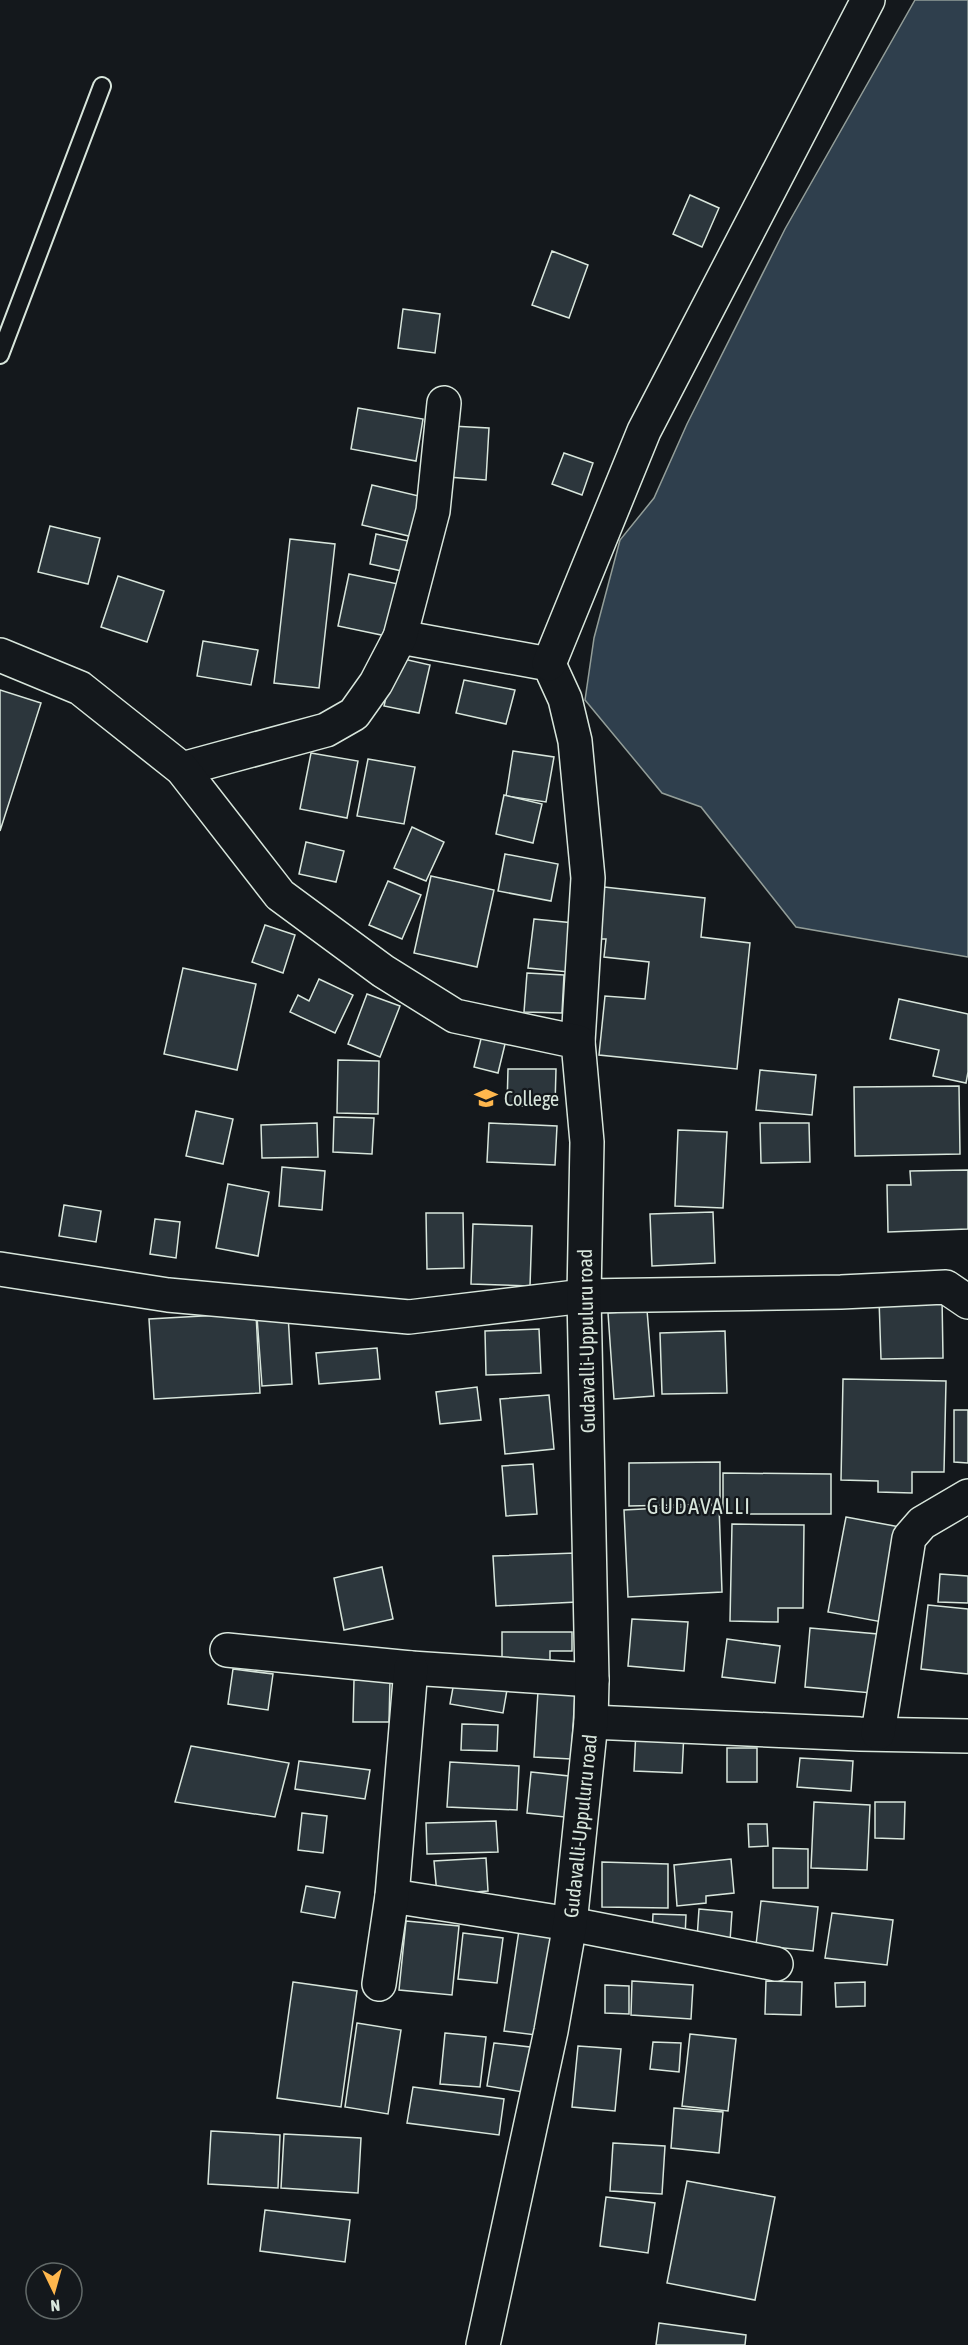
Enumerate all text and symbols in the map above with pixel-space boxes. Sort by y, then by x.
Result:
school or university icon: College [473,1085,499,1111]
place label: College [504,1087,559,1110]
street label: Gudavalli-Uppuluru road [573,1249,599,1433]
district label: GUDAVALLI [647,1493,751,1519]
street label: Gudavalli-Uppuluru road [559,1733,601,1919]
north arrow [24,2261,84,2321]
text: N [50,2297,61,2315]

